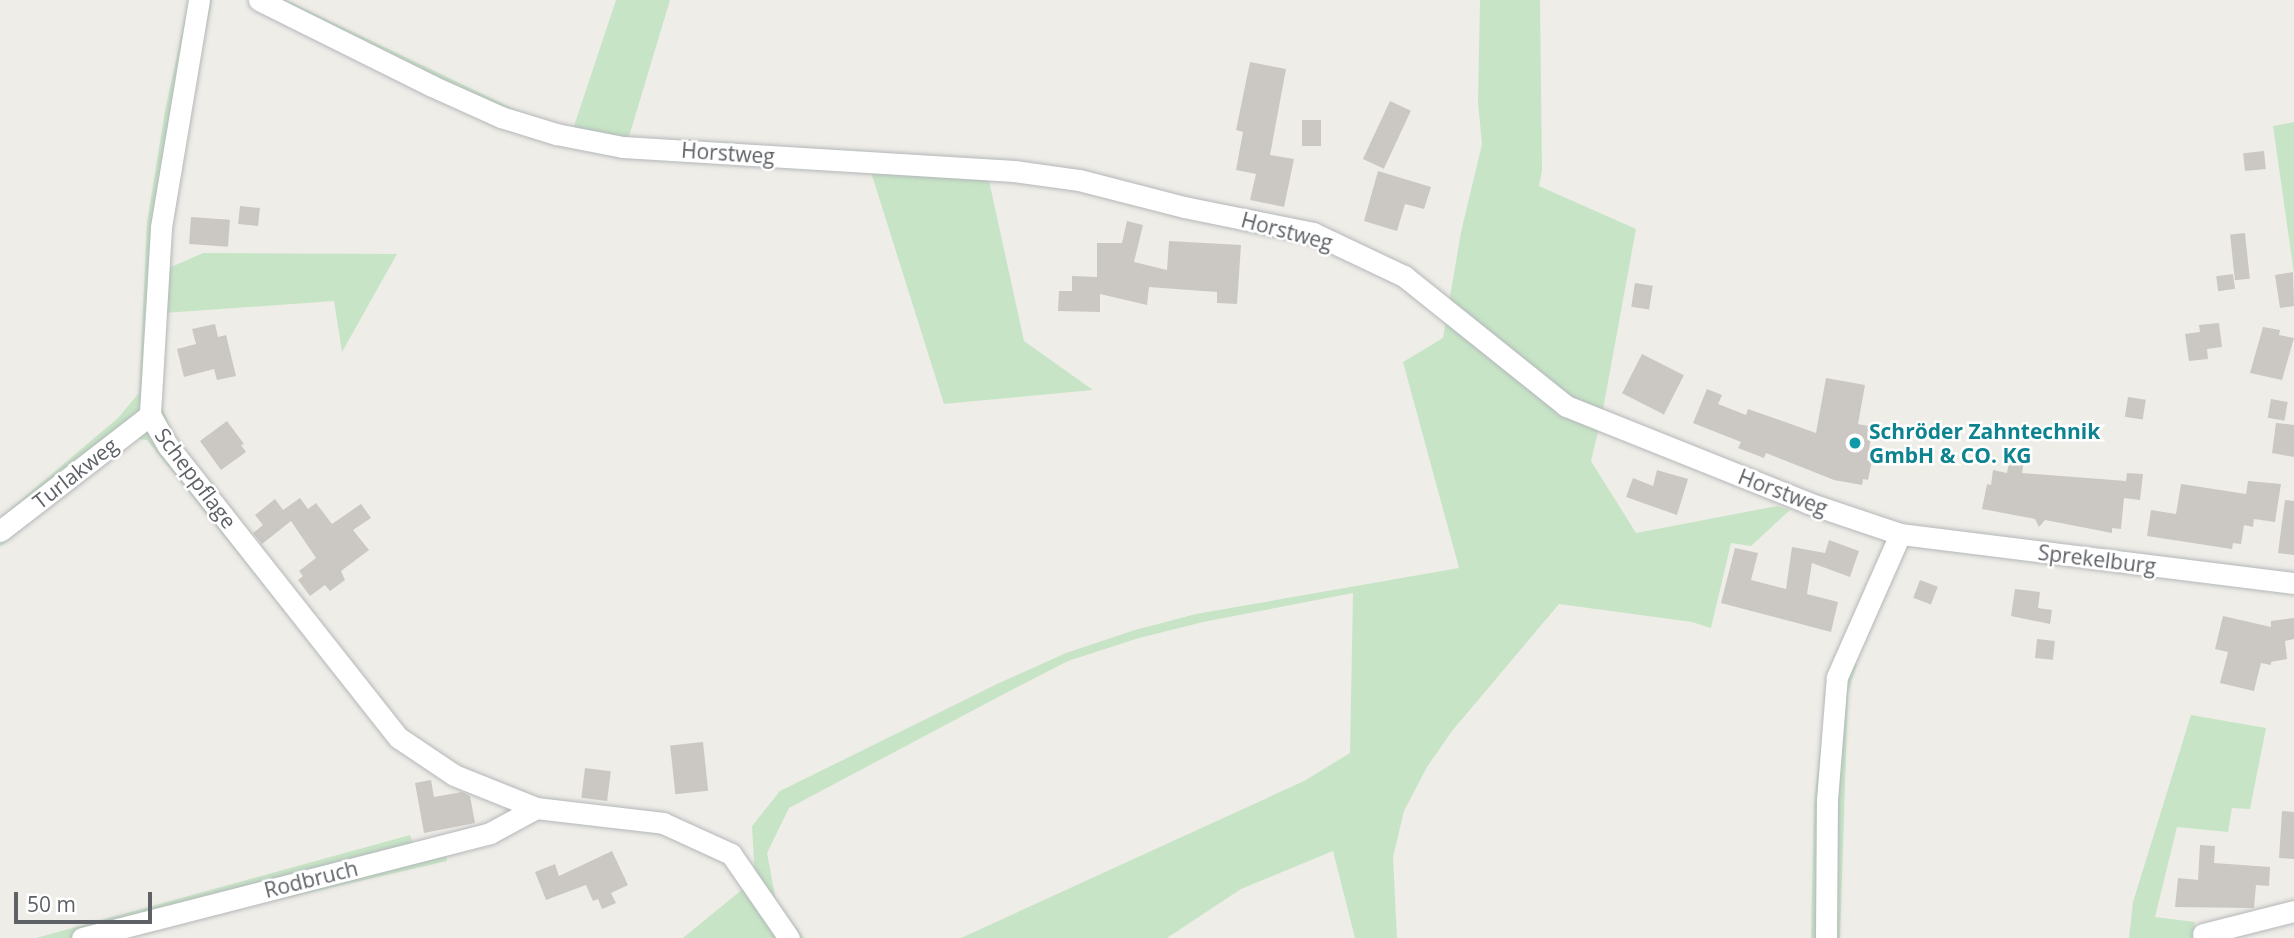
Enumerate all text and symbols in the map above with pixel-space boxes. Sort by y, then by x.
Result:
street label: Horstweg [680,137,776,169]
street label: Horstweg [1239,207,1335,255]
place label: Schröder Zahntechnik GmbH & CO. KG [1869,418,2100,468]
street label: Scheppflage [150,423,242,533]
street label: Turlakweg [28,432,122,514]
marker: Schröder Zahntechnik GmbH & CO. KG [1847,435,1863,451]
street label: Horstweg [1735,463,1831,521]
street label: Sprekelburg [2037,539,2157,579]
street label: Rodbruch [262,855,360,903]
scale bar [18,878,156,922]
text: 50 m [27,890,76,918]

